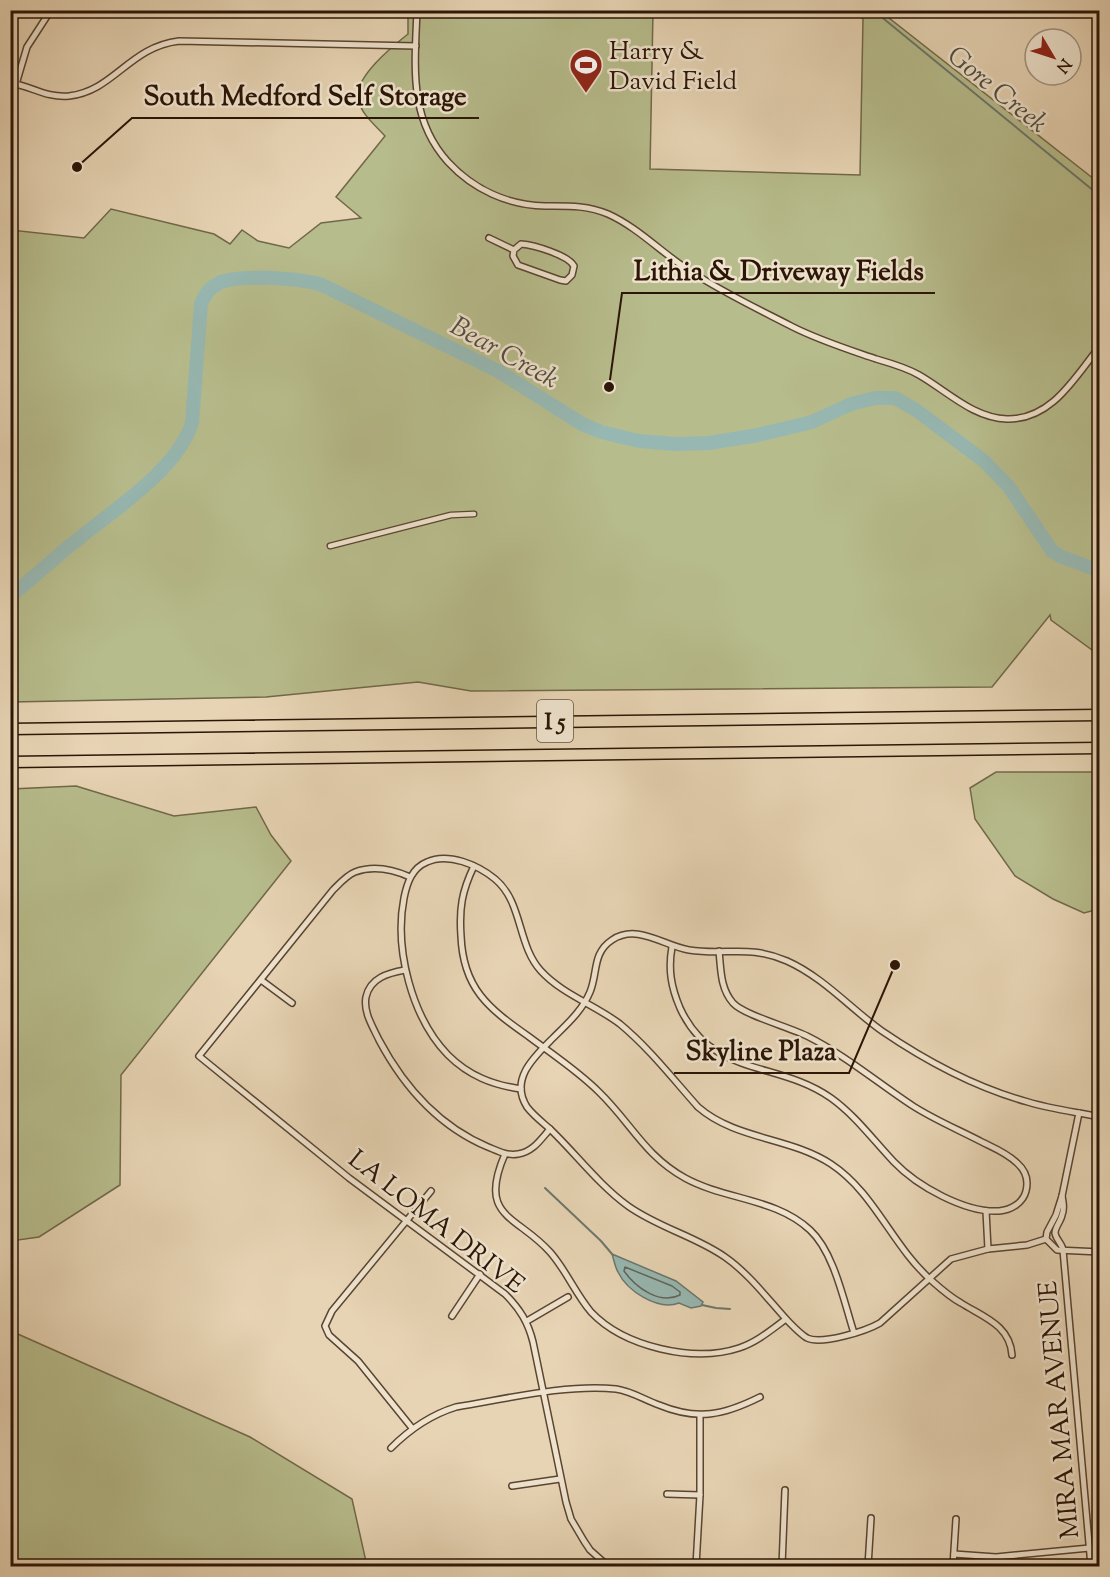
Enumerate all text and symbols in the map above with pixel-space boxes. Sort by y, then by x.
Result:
north arrow [1023,27,1083,87]
place label: Harry & David Field [609,34,738,101]
water label: Gore Creek [938,38,1055,144]
sports icon: Harry & David Field [568,47,604,94]
text: N [1050,53,1076,77]
callout: South Medford Self Storage [132,73,479,118]
text: South Medford Self Storage [143,79,467,118]
callout: Lithia & Driveway Fields [622,248,935,293]
text: Lithia & Driveway Fields [634,254,924,293]
water label: Bear Creek [442,308,565,400]
road number: I 5 [537,700,573,742]
callout: Skyline Plaza [674,1028,849,1073]
text: Skyline Plaza [686,1034,837,1073]
street label: LA LOMA DRIVE [339,1142,532,1304]
street label: MIRA MAR AVENUE [1031,1279,1090,1540]

